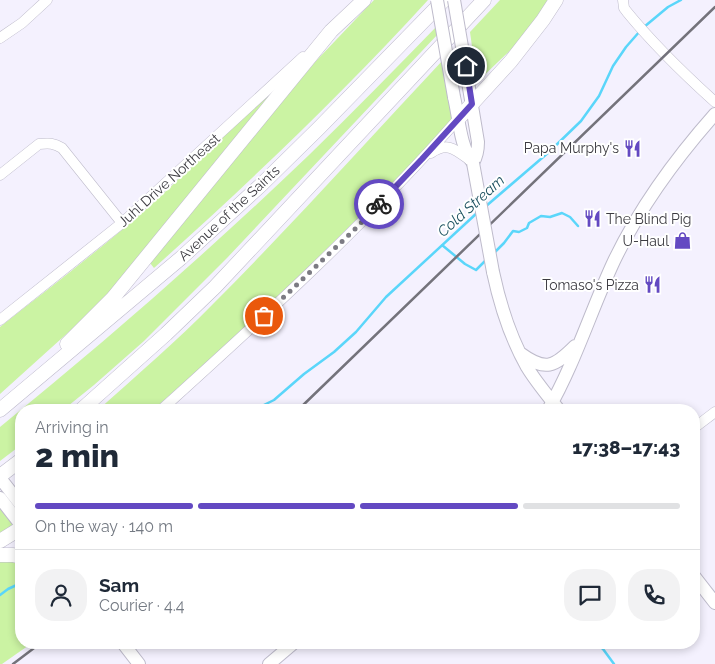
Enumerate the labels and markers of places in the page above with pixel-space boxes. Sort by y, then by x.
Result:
pin [445,45,487,87]
restaurant icon: Papa Murphy's [623,138,643,158]
place label: Papa Murphy's [524,140,619,156]
restaurant icon: The Blind Pig [582,209,602,229]
place label: The Blind Pig [606,211,692,227]
shop icon: U-Haul [673,231,693,251]
place label: U-Haul [623,233,669,249]
restaurant icon: Tomaso's Pizza [643,275,663,295]
place label: Tomaso's Pizza [542,277,639,293]
pin [243,295,285,337]

